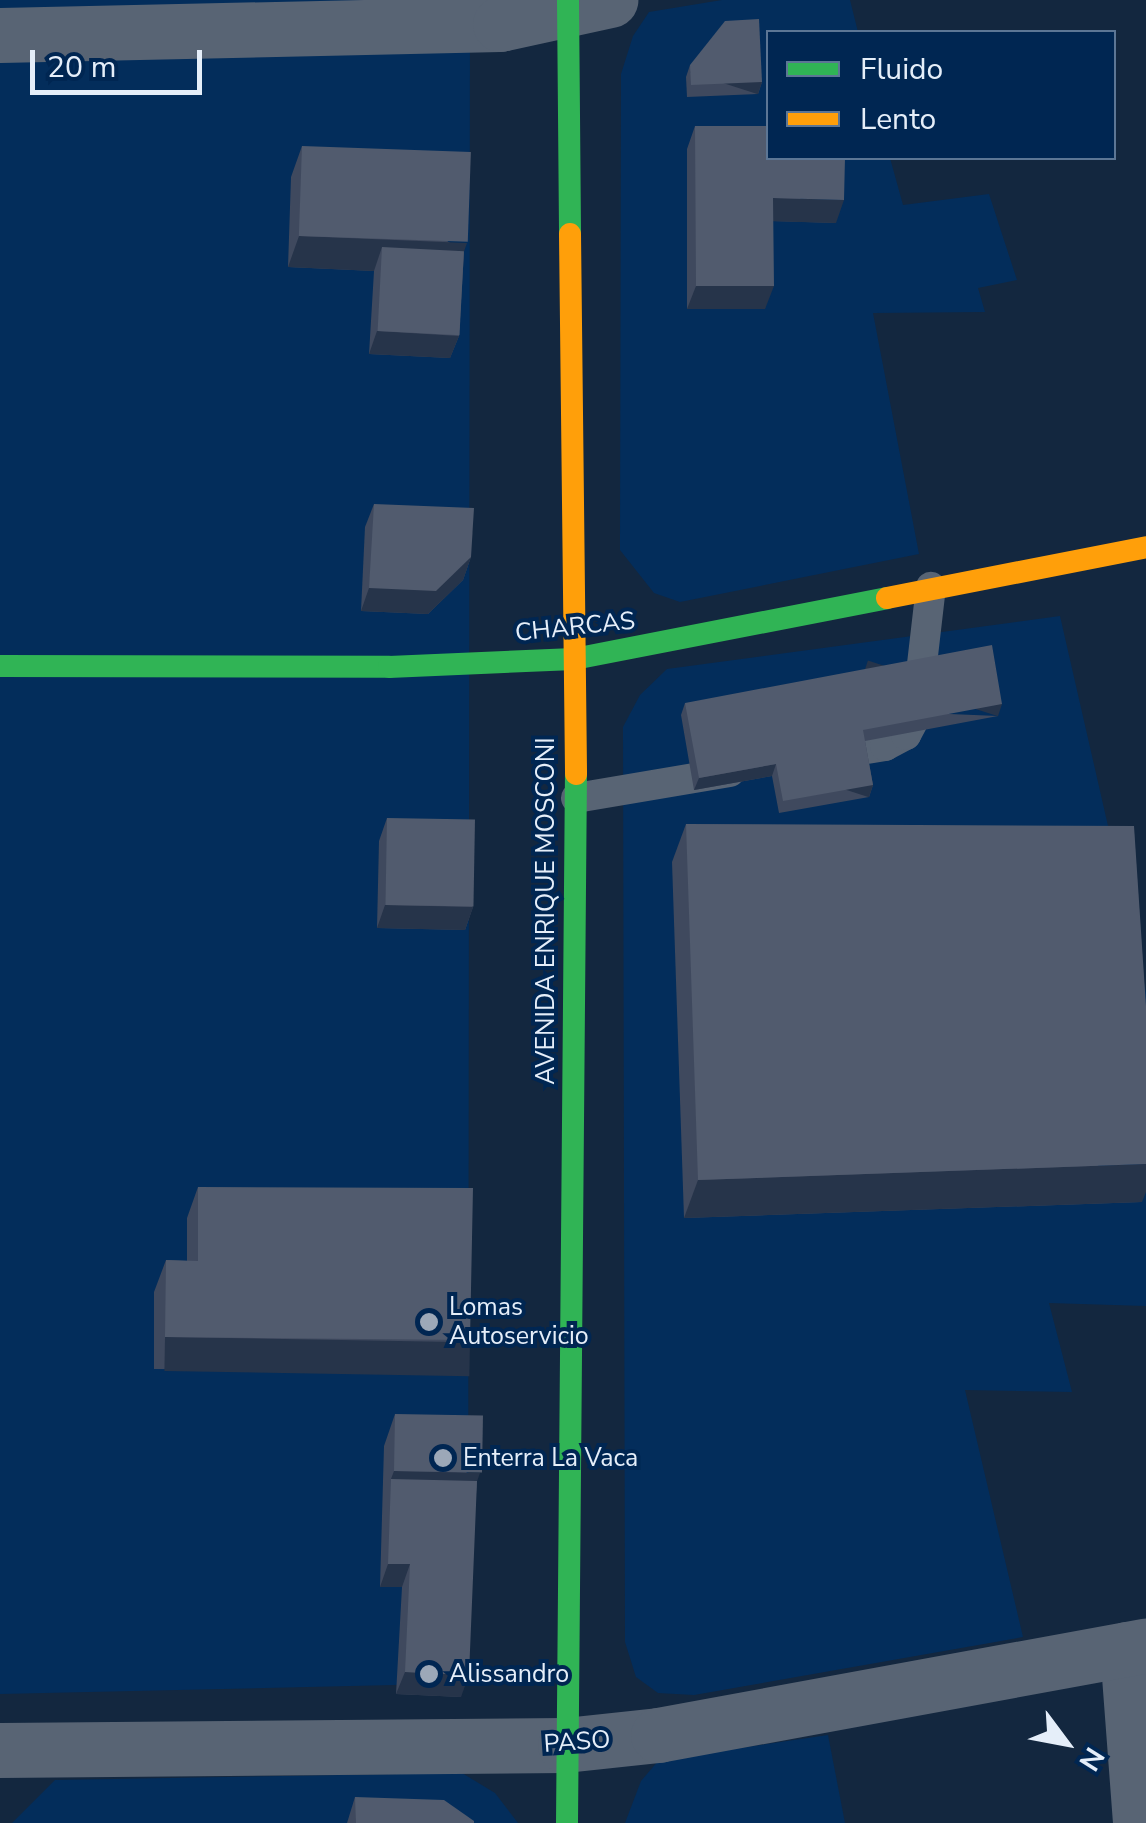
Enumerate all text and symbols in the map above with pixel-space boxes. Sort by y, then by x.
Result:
scale bar [35,30,208,92]
legend [766,30,1116,160]
text: 20 m [47,47,116,88]
text: Fluido [860,49,943,90]
text: Lento [860,99,936,140]
street label: CHARCAS [514,606,636,648]
street label: AVENIDA ENRIQUE MOSCONI [531,737,561,1085]
place label: Lomas Autoservicio [449,1293,589,1352]
marker: Lomas Autoservicio [418,1311,440,1333]
place label: Enterra La Vaca [463,1443,638,1473]
marker: Enterra La Vaca [432,1447,454,1469]
place label: Alissandro [449,1659,569,1689]
marker: Alissandro [418,1663,440,1685]
north arrow [1016,1693,1116,1793]
street label: PASO [543,1725,611,1759]
text: N [1070,1740,1113,1778]

